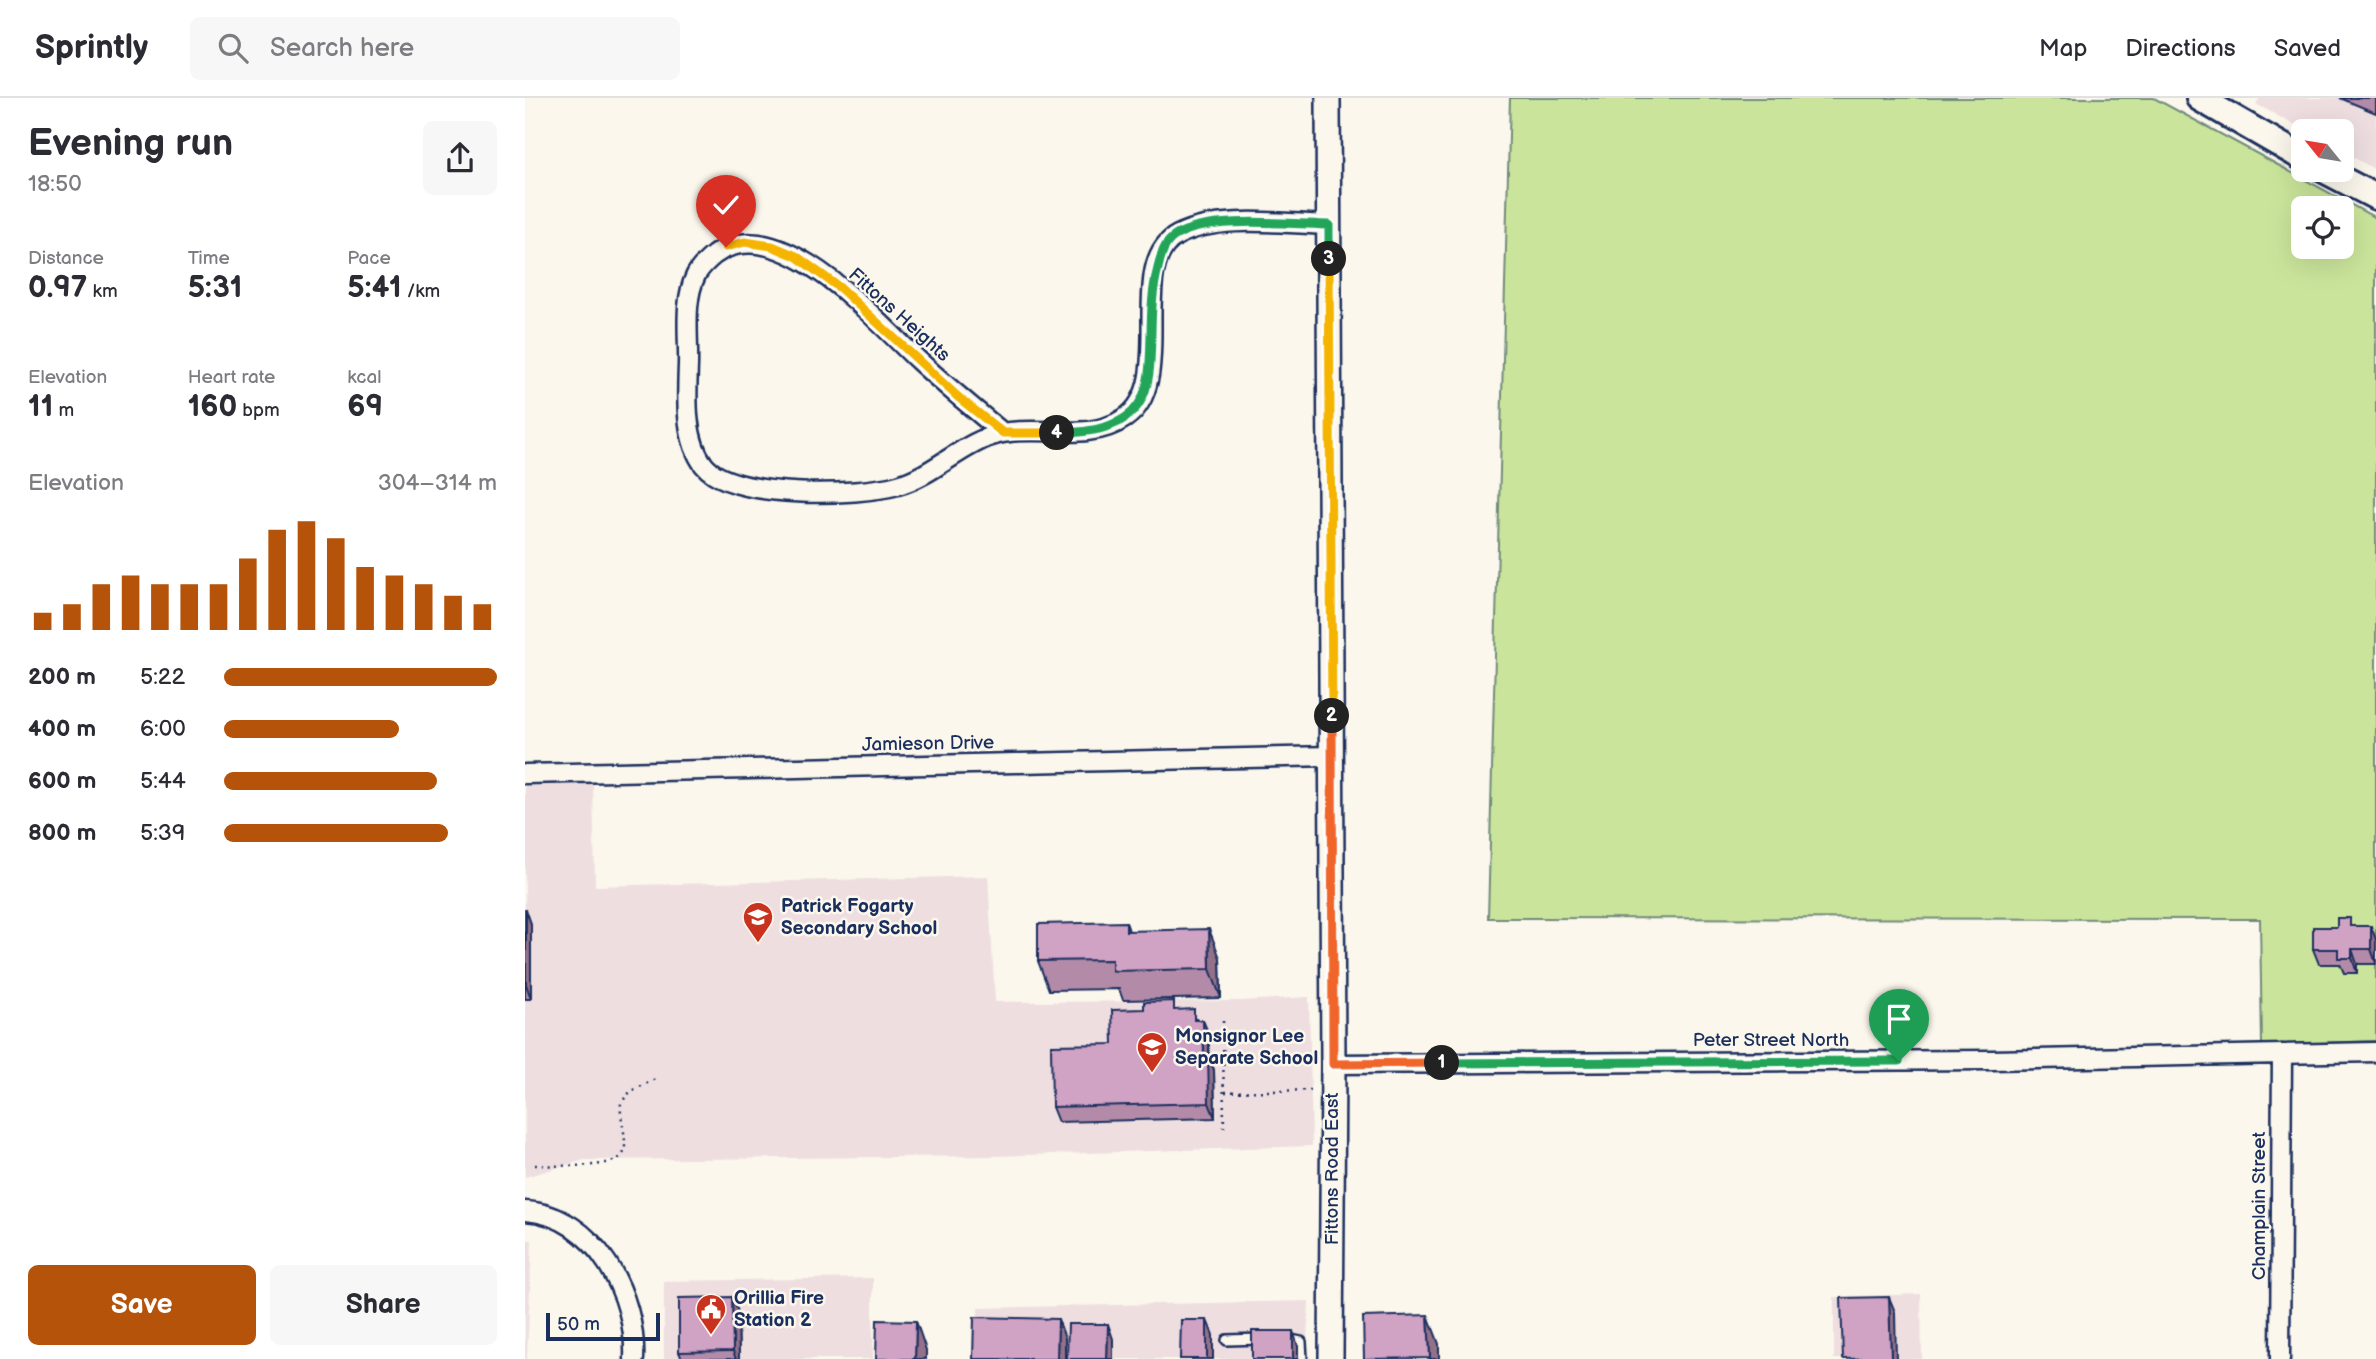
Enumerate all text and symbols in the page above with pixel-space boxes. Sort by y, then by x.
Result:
search box [190,17,680,80]
text: Sprintly [35,28,148,68]
icon: search [214,29,252,67]
text: Search here [270,33,414,64]
text: Map [2039,34,2087,63]
text: Directions [2125,34,2236,63]
text: Saved [2274,34,2341,63]
north arrow [2291,119,2354,182]
map controls [2291,119,2354,259]
text: Evening run [28,121,233,166]
button: share [423,121,497,195]
text: 18:50 [28,170,82,198]
pin [696,175,756,247]
icon: check [707,186,745,224]
button: locate [2291,196,2354,259]
pin: 3 [1311,242,1347,276]
text: Distance [28,247,104,270]
text: Time [188,247,230,270]
text: Pace [347,247,391,270]
text: 3 [1323,247,1334,270]
street label: Fittons Heights [843,263,955,367]
text: 0.97 [28,270,87,306]
text: 5:31 [188,270,242,306]
text: 5:41 [347,270,402,306]
text: km [87,280,118,303]
text: /km [402,280,440,303]
text: Elevation [28,366,107,389]
text: Heart rate [188,366,275,389]
text: kcal [347,366,381,389]
text: 11 [28,389,53,425]
text: 160 [188,389,237,425]
text: 69 [347,389,383,425]
text: m [53,399,74,422]
text: bpm [237,399,280,422]
pin: 4 [1039,416,1075,450]
text: 4 [1051,421,1062,444]
text: Elevation [28,469,124,497]
text: 304–314 m [378,469,497,497]
text: 200 m [28,663,96,691]
text: 5:22 [140,663,185,691]
pin: 2 [1315,698,1349,734]
text: 2 [1326,704,1337,727]
text: 400 m [28,715,96,743]
text: 6:00 [140,715,186,743]
street label: Jamieson Drive [862,731,994,757]
text: 600 m [28,767,96,795]
text: 5:44 [140,767,186,795]
text: 800 m [28,819,96,847]
text: 5:39 [140,819,185,847]
place label: Patrick Fogarty Secondary School [781,895,937,940]
school or university icon: Patrick Fogarty Secondary School [741,900,775,944]
pin [1869,989,1929,1061]
icon: arrive [1880,1000,1918,1038]
place label: Monsignor Lee Separate School [1175,1025,1318,1070]
street label: Peter Street North [1693,1029,1849,1052]
school or university icon: Monsignor Lee Separate School [1135,1030,1169,1074]
pin: 1 [1425,1046,1459,1080]
text: 1 [1438,1051,1446,1074]
street label: Fittons Road East [1321,1093,1344,1245]
street label: Champlain Street [2248,1132,2271,1280]
button: Save [28,1265,256,1345]
button: Share [270,1265,497,1345]
place label: Orillia Fire Station 2 [734,1287,824,1332]
public building icon: Orillia Fire Station 2 [694,1292,728,1336]
scale bar [546,1310,660,1342]
text: 50 m [557,1313,600,1336]

